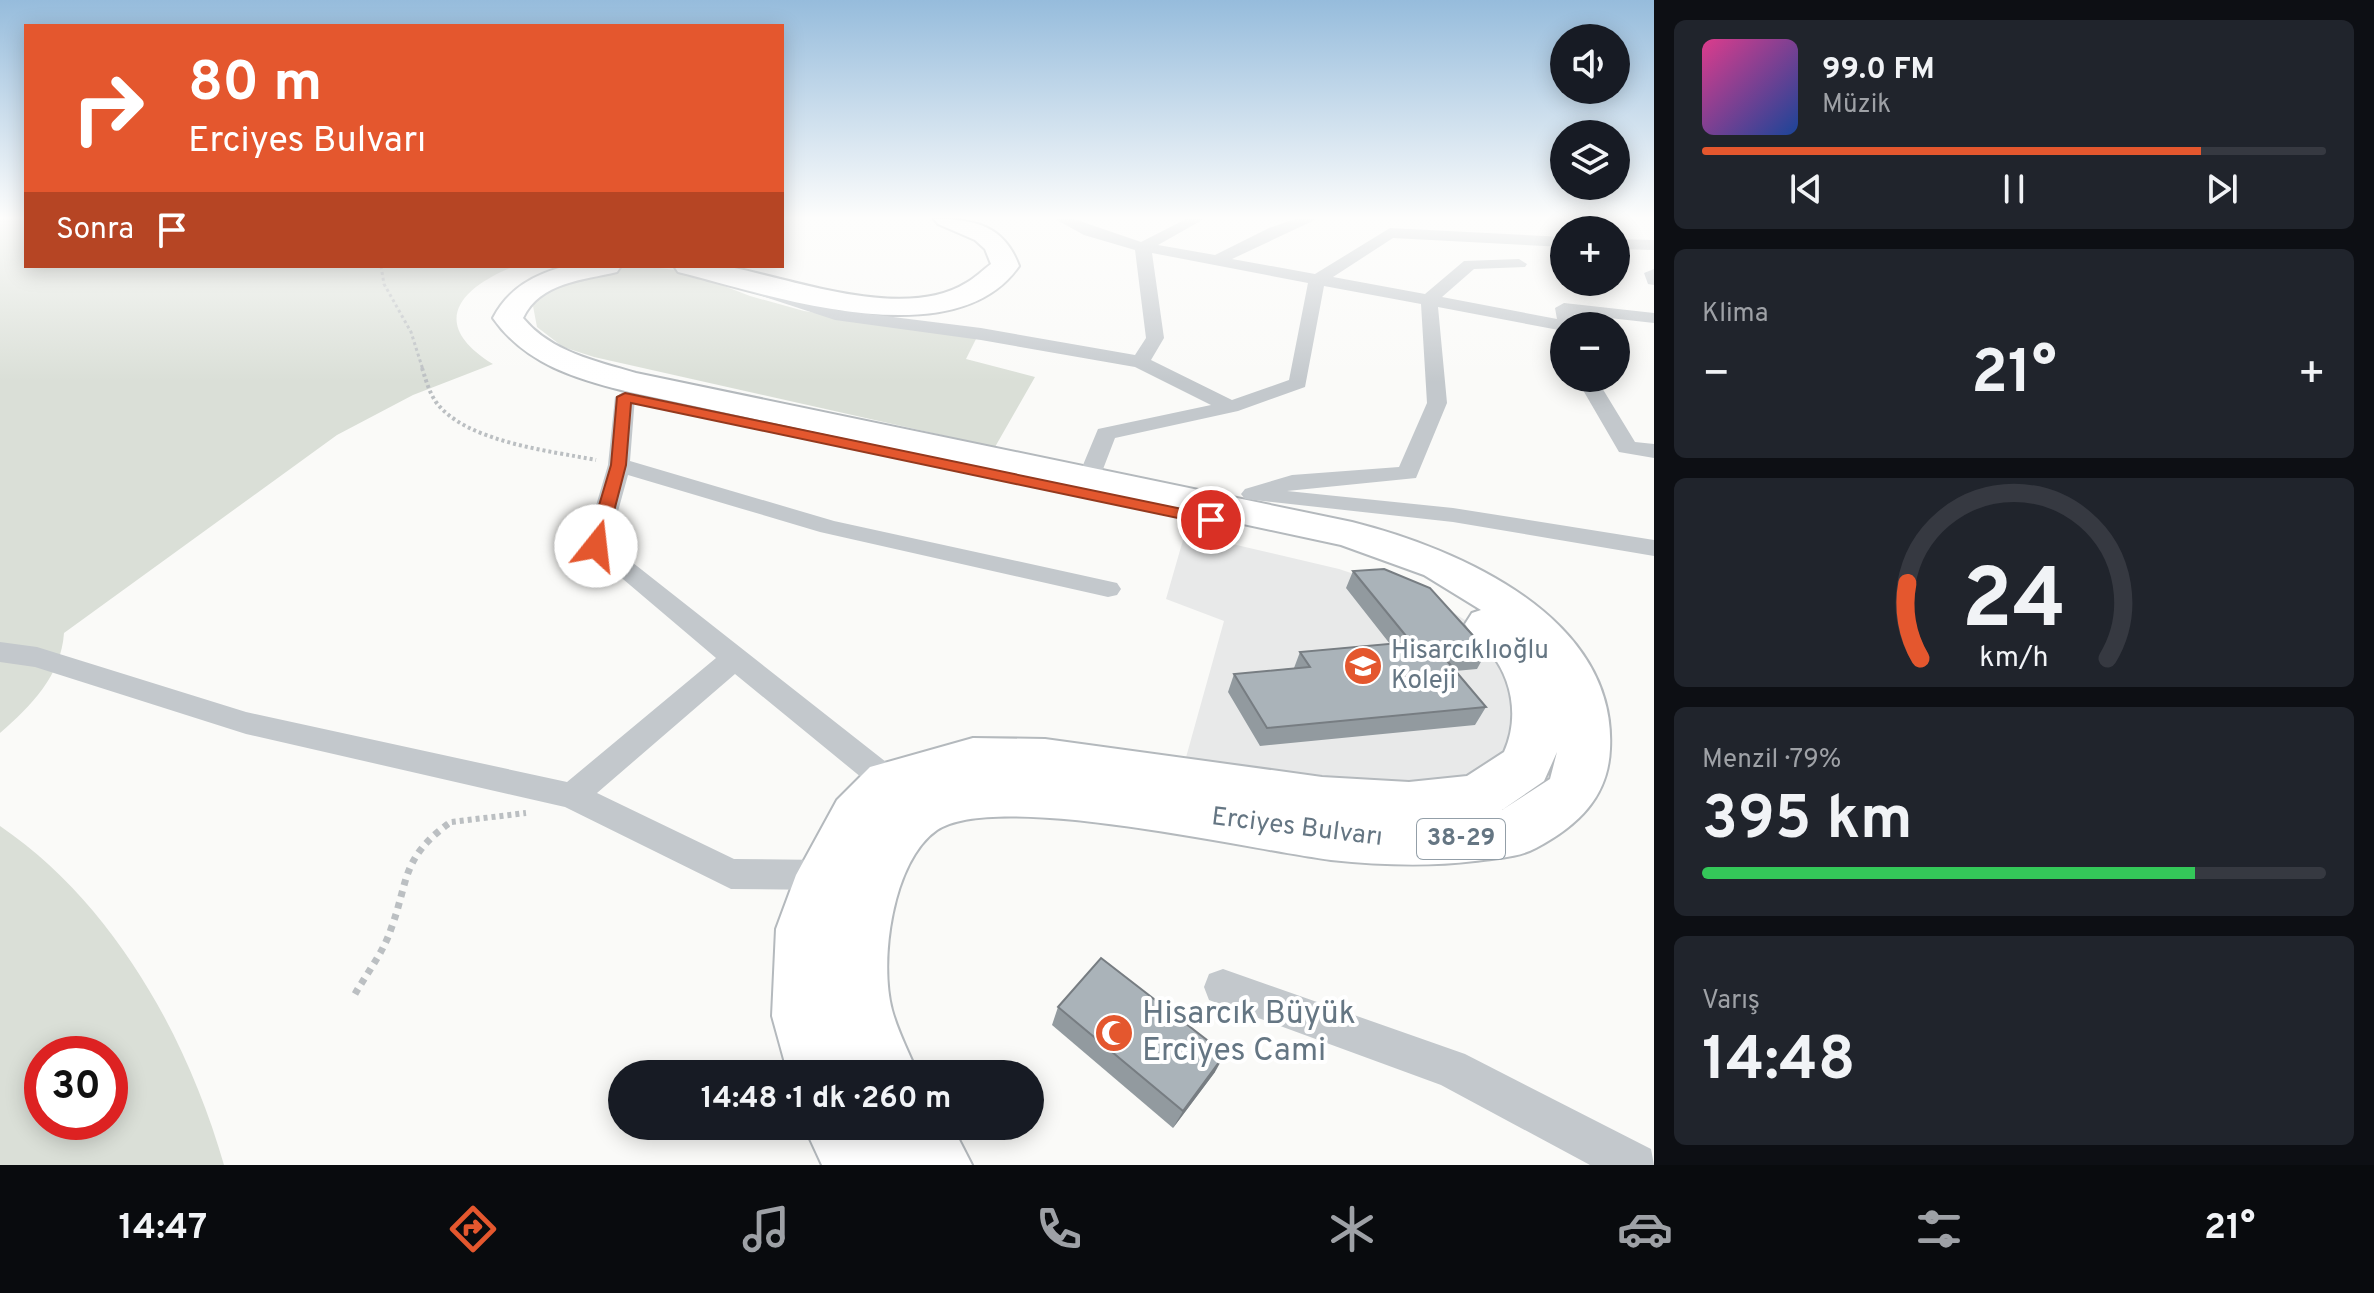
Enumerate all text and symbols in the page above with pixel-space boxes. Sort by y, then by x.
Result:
map controls [1550,24,1630,392]
button: sound [1550,24,1630,104]
text: 80 m [188,50,322,120]
text: 99.0 FM [1822,52,1935,89]
icon: right [56,56,160,160]
text: Müzik [1822,89,1891,122]
text: Erciyes Bulvarı [188,119,426,165]
button: layers [1550,120,1630,200]
icon: previous [1784,167,1828,211]
icon: pause [1992,167,2036,211]
icon: next [2200,167,2244,211]
icon: arrive [150,208,194,252]
text: Sonra [56,212,134,249]
button: + [1550,216,1630,296]
text: Klima [1702,298,1768,331]
button: − [1550,312,1630,392]
text: 21° [1971,338,2057,414]
text: − [1702,348,1730,404]
text: + [2298,348,2326,404]
pin [1177,486,1245,554]
icon: arrive [1189,498,1233,542]
position arrow [554,504,638,588]
text: 24 [1962,551,2066,656]
place label: Hisarcıklıoğlu Koleji [1391,635,1549,698]
text: km/h [1979,641,2049,677]
school or university icon: Hisarcıklıoğlu Koleji [1342,645,1384,687]
text: Menzil · 79% [1702,744,1841,777]
text: 395 km [1702,784,1913,860]
street label: Erciyes Bulvarı [1210,801,1384,855]
road number: 38-29 [1417,819,1505,859]
text: Varış [1702,985,1760,1018]
place label: Hisarcık Büyük Erciyes Cami [1142,995,1356,1072]
mosque icon: Hisarcık Büyük Erciyes Cami [1093,1012,1135,1054]
text: 14:48 [1702,1025,1855,1101]
speed limit sign: 30 [24,1036,128,1140]
text: 14:48 · 1 dk · 260 m [701,1081,951,1118]
icon: directions [445,1201,501,1257]
icon: music [738,1201,794,1257]
icon: phone [1031,1201,1087,1257]
icon: climate [1324,1201,1380,1257]
icon: car [1617,1201,1673,1257]
icon: filters [1911,1201,1967,1257]
text: 14:47 [119,1206,207,1252]
text: 21° [2204,1206,2255,1252]

